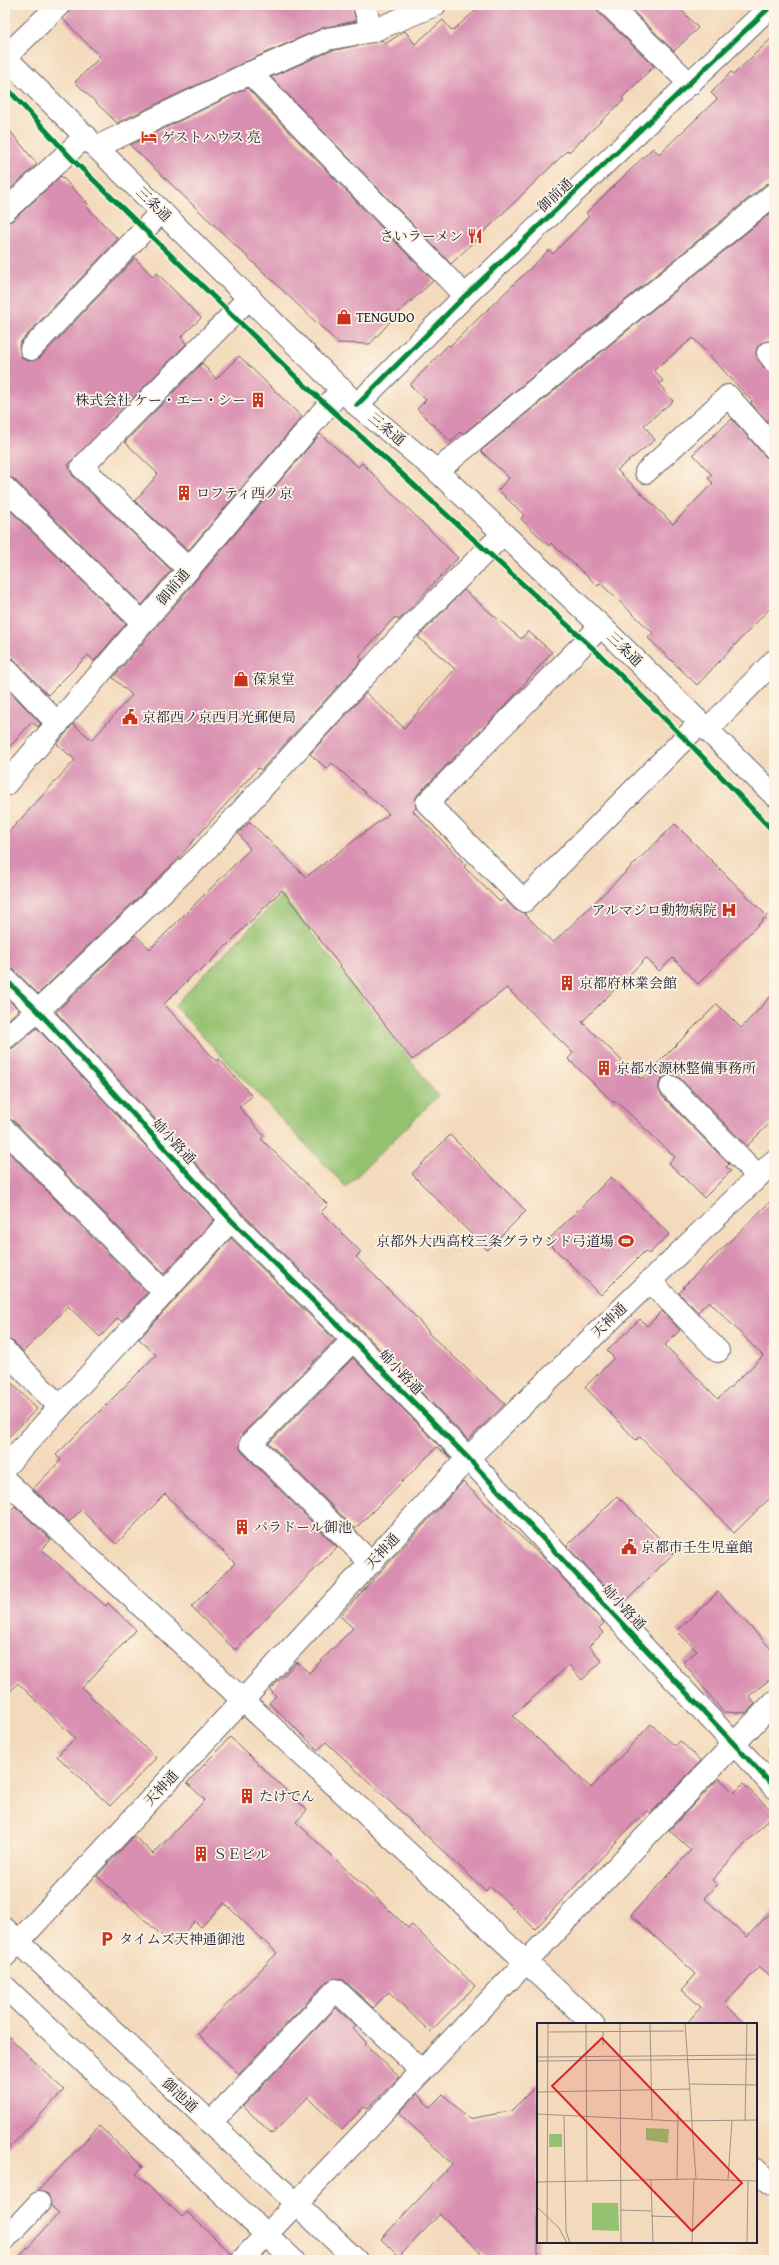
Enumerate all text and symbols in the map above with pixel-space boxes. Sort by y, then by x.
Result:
place label: ゲストハウス 亮 [161,127,261,147]
hotel icon: ゲストハウス 亮 [140,128,158,146]
street label: 御前通 [533,173,577,217]
street label: 三条通 [132,182,176,226]
place label: さいラーメン [380,226,463,246]
restaurant icon: さいラーメン [466,227,484,245]
place label: TENGUDO [356,307,415,327]
shop icon: TENGUDO [335,308,353,326]
place label: 株式会社 ケー・エー・シー [75,390,246,410]
building icon: 株式会社 ケー・エー・シー [249,391,267,409]
street label: 三条通 [364,408,410,450]
place label: ロフティ西ノ京 [196,483,293,503]
building icon: ロフティ西ノ京 [175,484,193,502]
street label: 御前通 [152,564,194,610]
street label: 三条通 [603,627,647,671]
place label: 葆泉堂 [253,669,295,689]
shop icon: 葆泉堂 [232,670,250,688]
place label: 京都西ノ京西月光郵便局 [142,707,296,727]
public building icon: 京都西ノ京西月光郵便局 [121,708,139,726]
place label: アルマジロ動物病院 [592,900,717,920]
hospital icon: アルマジロ動物病院 [720,901,738,919]
place label: 京都府林業会館 [579,973,677,993]
building icon: 京都府林業会館 [558,974,576,992]
place label: 京都水源林整備事務所 [616,1058,756,1078]
building icon: 京都水源林整備事務所 [595,1059,613,1077]
street label: 姉小路通 [148,1114,200,1168]
place label: 京都外大西高校三条グラウンド弓道場 [376,1231,614,1251]
sports icon: 京都外大西高校三条グラウンド弓道場 [617,1232,635,1250]
street label: 天神通 [587,1298,631,1342]
street label: 姉小路通 [374,1345,428,1399]
place label: パラドール御池 [254,1517,352,1537]
building icon: パラドール御池 [233,1518,251,1536]
street label: 天神通 [360,1529,404,1573]
place label: 京都市壬生児童館 [641,1537,753,1557]
public building icon: 京都市壬生児童館 [620,1538,638,1556]
street label: 姉小路通 [598,1580,650,1634]
street label: 天神通 [139,1766,183,1810]
place label: たけでん [259,1786,315,1806]
building icon: たけでん [238,1787,256,1805]
place label: ＳＥビル [213,1844,269,1864]
building icon: ＳＥビル [192,1845,210,1863]
place label: タイムズ天神通御池 [119,1929,245,1949]
parking icon: タイムズ天神通御池 [98,1930,116,1948]
inset map [537,2023,757,2243]
street label: 御池通 [158,2073,202,2117]

